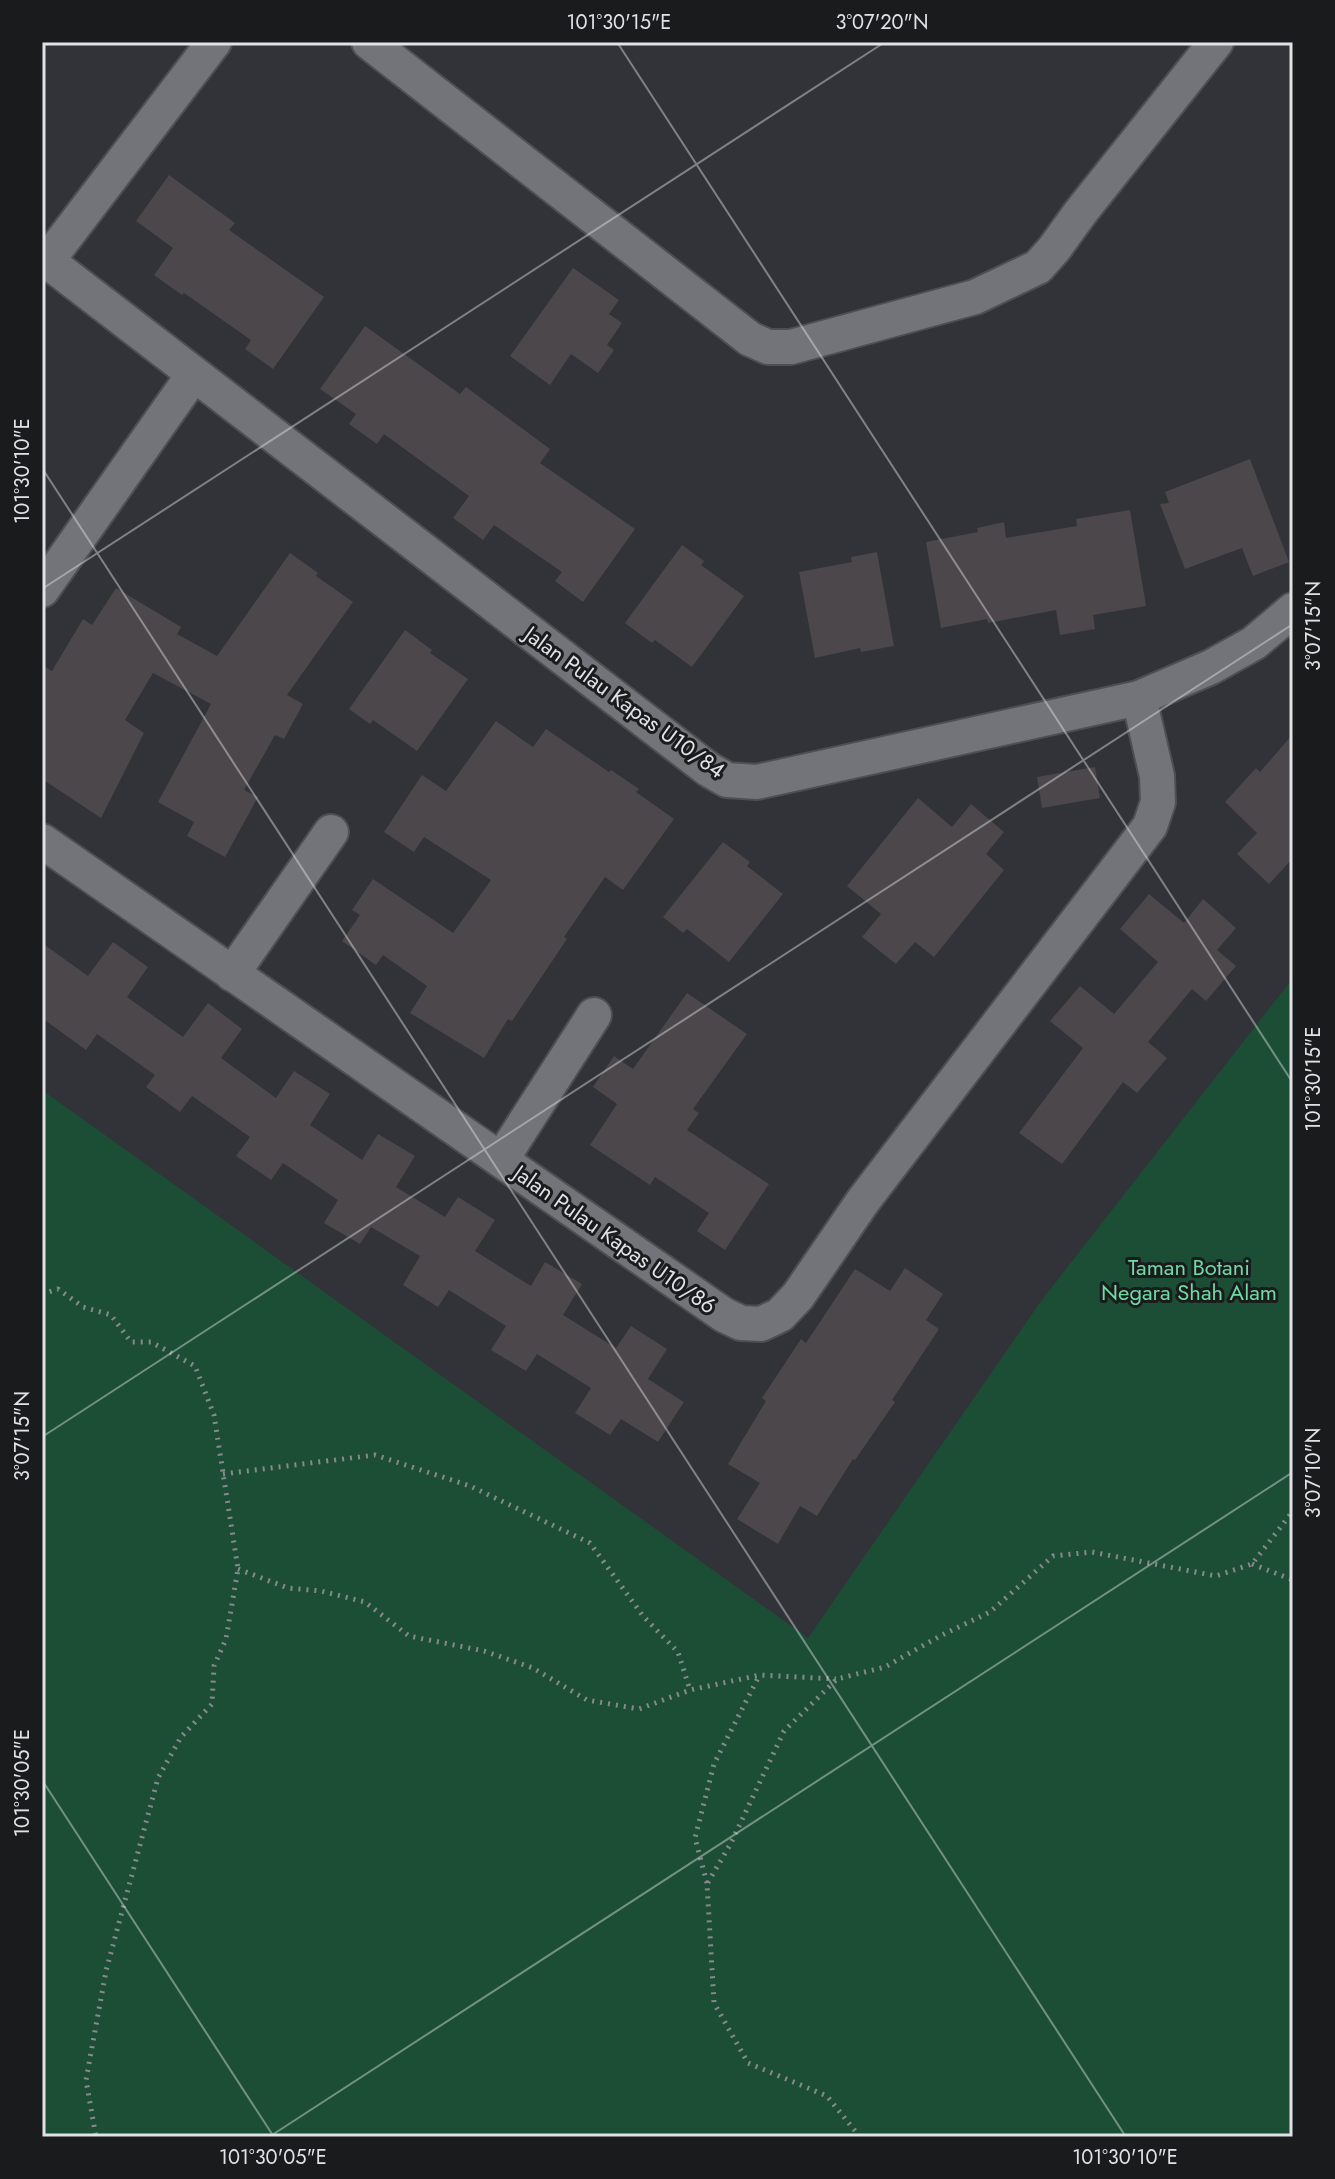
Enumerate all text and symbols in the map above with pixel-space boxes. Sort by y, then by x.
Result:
text: 101°30'15"E [567,8,671,37]
text: 3°07'20"N [836,8,928,37]
text: 101°30'10"E [8,418,37,524]
text: 3°07'15"N [1299,581,1328,671]
street label: Jalan Pulau Kapas U10/84 [516,616,732,786]
text: 101°30'15"E [1299,1027,1328,1131]
street label: Jalan Pulau Kapas U10/86 [505,1155,723,1321]
park label: Taman Botani Negara Shah Alam [1101,1251,1277,1308]
text: 3°07'15"N [8,1391,37,1481]
text: 3°07'10"N [1299,1428,1328,1518]
text: 101°30'05"E [8,1729,37,1837]
text: 101°30'05"E [219,2143,327,2172]
text: 101°30'10"E [1072,2143,1178,2172]

